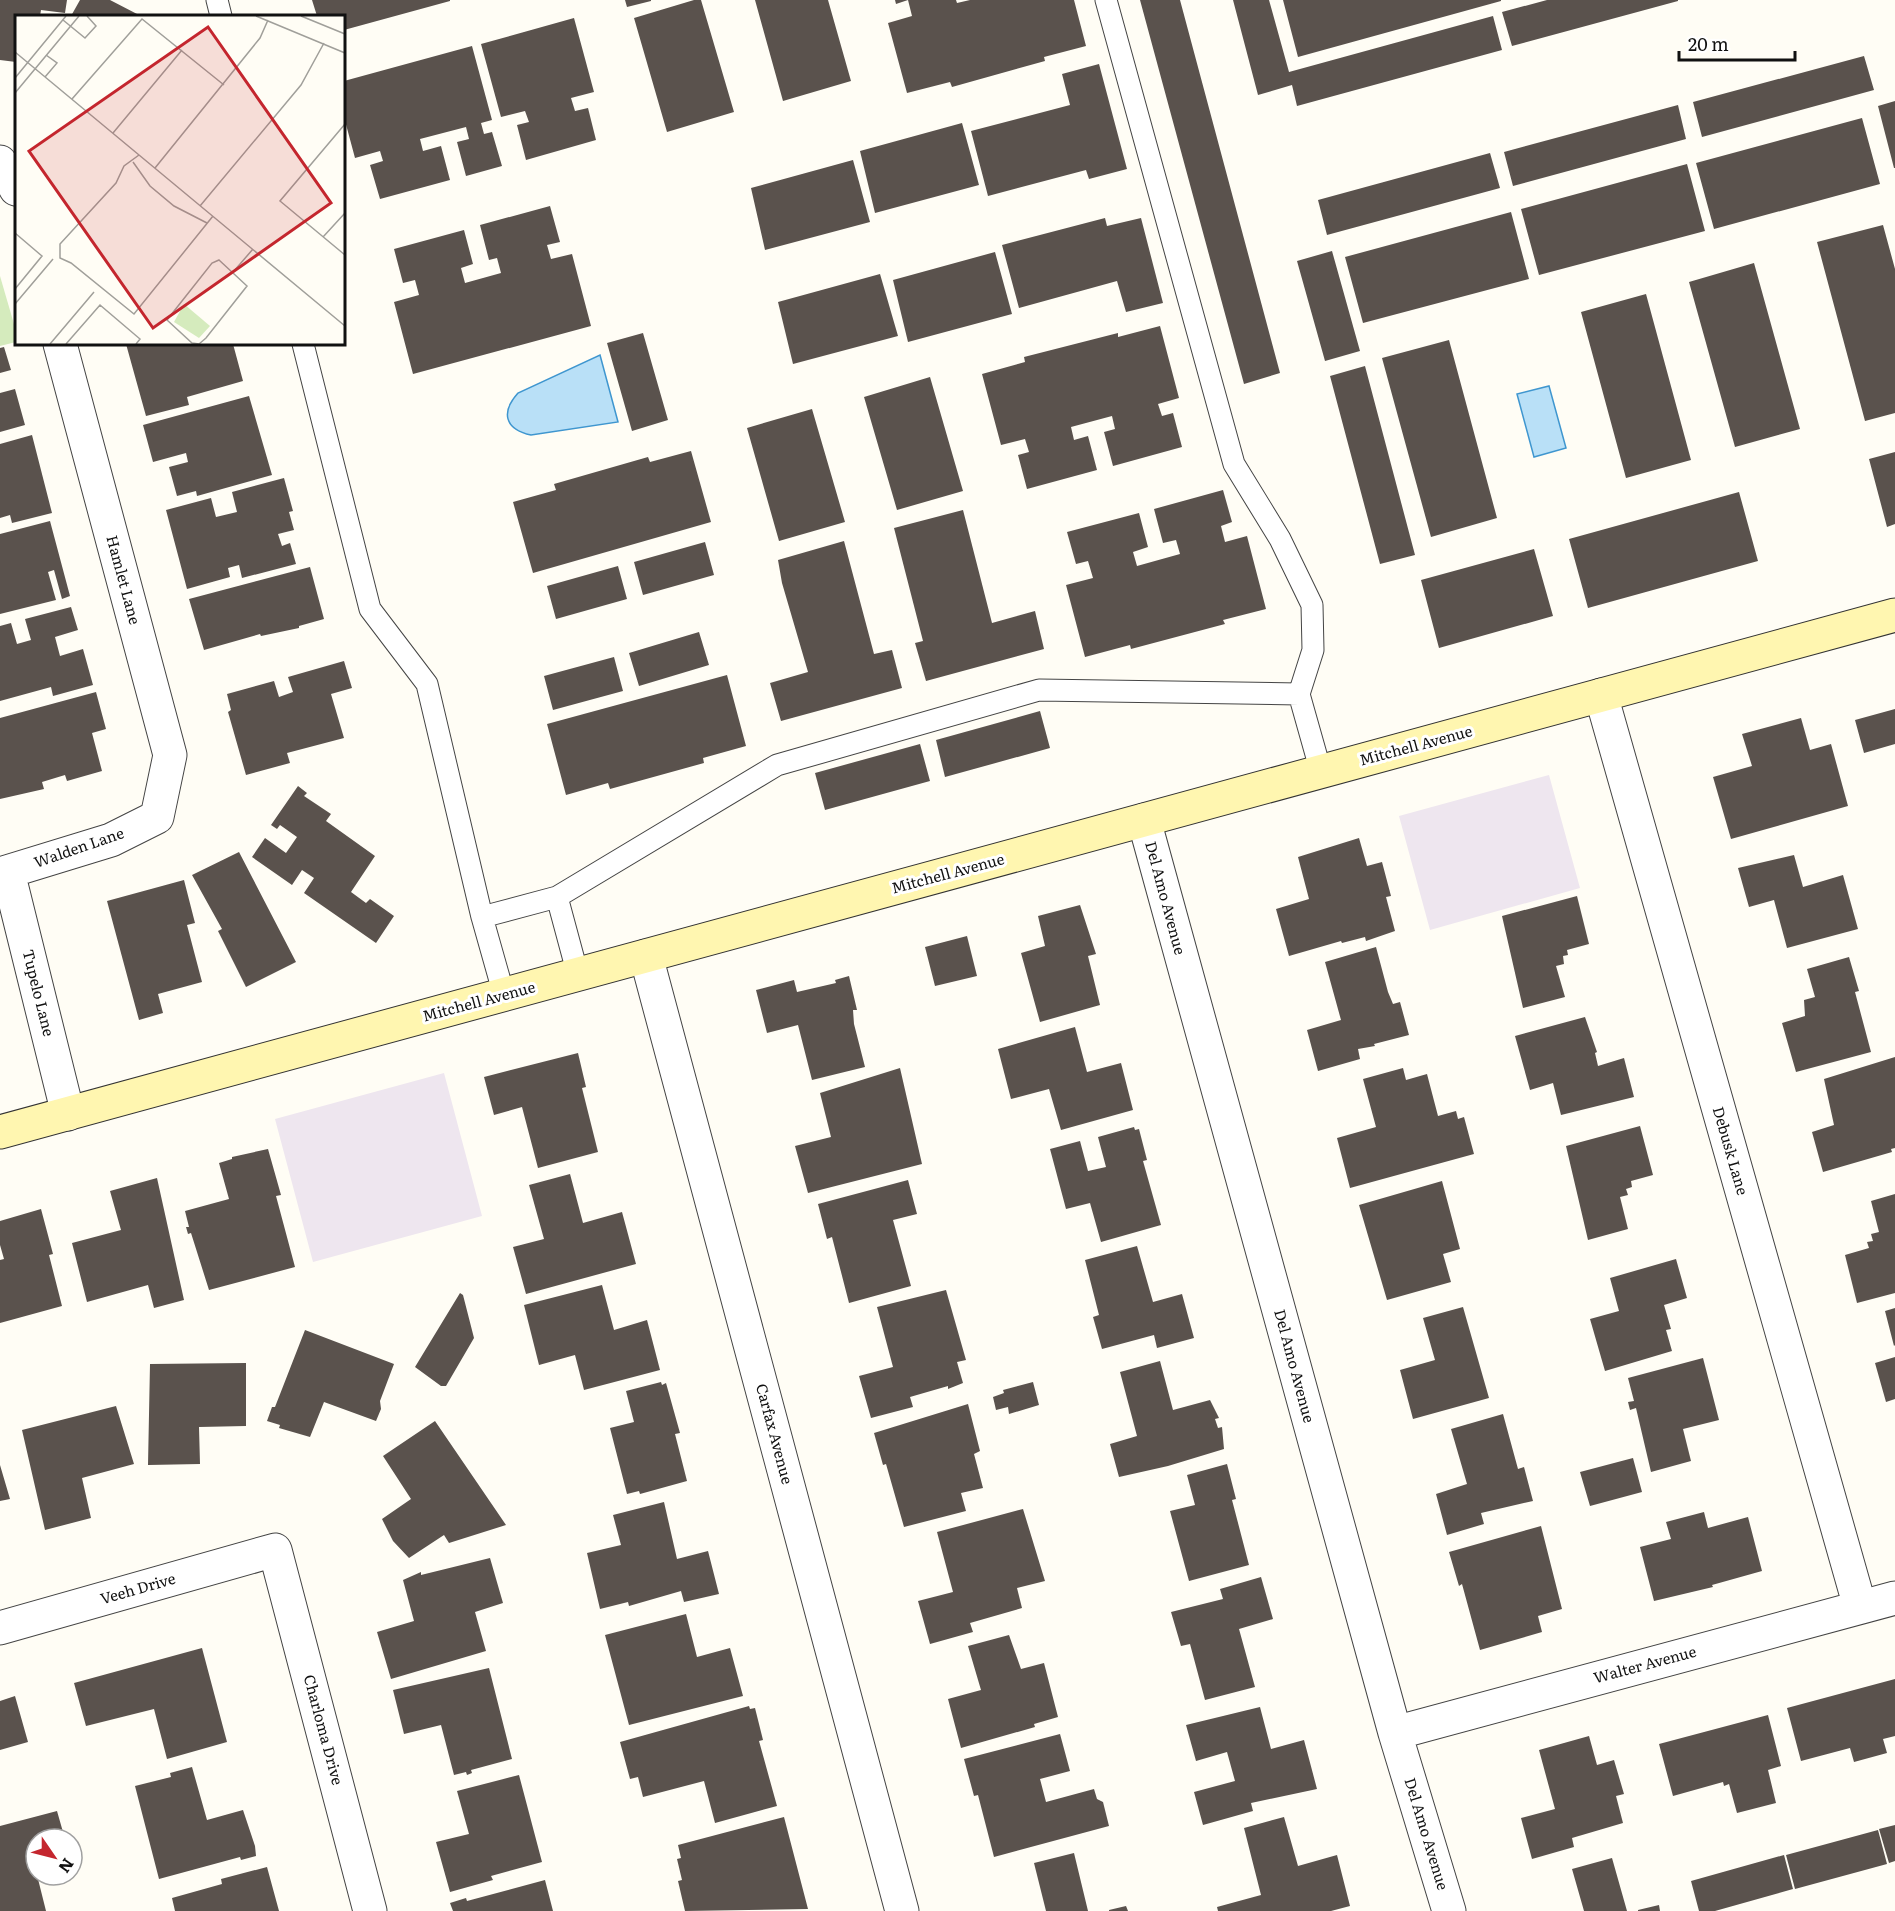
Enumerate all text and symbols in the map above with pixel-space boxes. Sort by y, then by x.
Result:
inset map [15,15,345,345]
scale bar [1679,24,1794,62]
text: 20 m [1688,30,1729,57]
street label: Hamlet Lane [101,532,147,627]
street label: Mitchell Avenue [1357,718,1475,771]
street label: Walden Lane [30,820,127,873]
street label: Del Amo Avenue [1140,838,1193,957]
street label: Mitchell Avenue [889,846,1007,899]
street label: Tupelo Lane [18,947,61,1039]
street label: Mitchell Avenue [420,974,538,1027]
street label: Debusk Lane [1708,1103,1755,1198]
street label: Del Amo Avenue [1269,1306,1322,1425]
street label: Carfax Avenue [751,1381,800,1487]
street label: Veeh Drive [97,1566,178,1609]
street label: Walter Avenue [1591,1639,1699,1688]
street label: Charloma Drive [299,1672,350,1788]
street label: Del Amo Avenue [1399,1774,1456,1893]
north arrow [24,1827,84,1887]
text: N [53,1854,81,1879]

